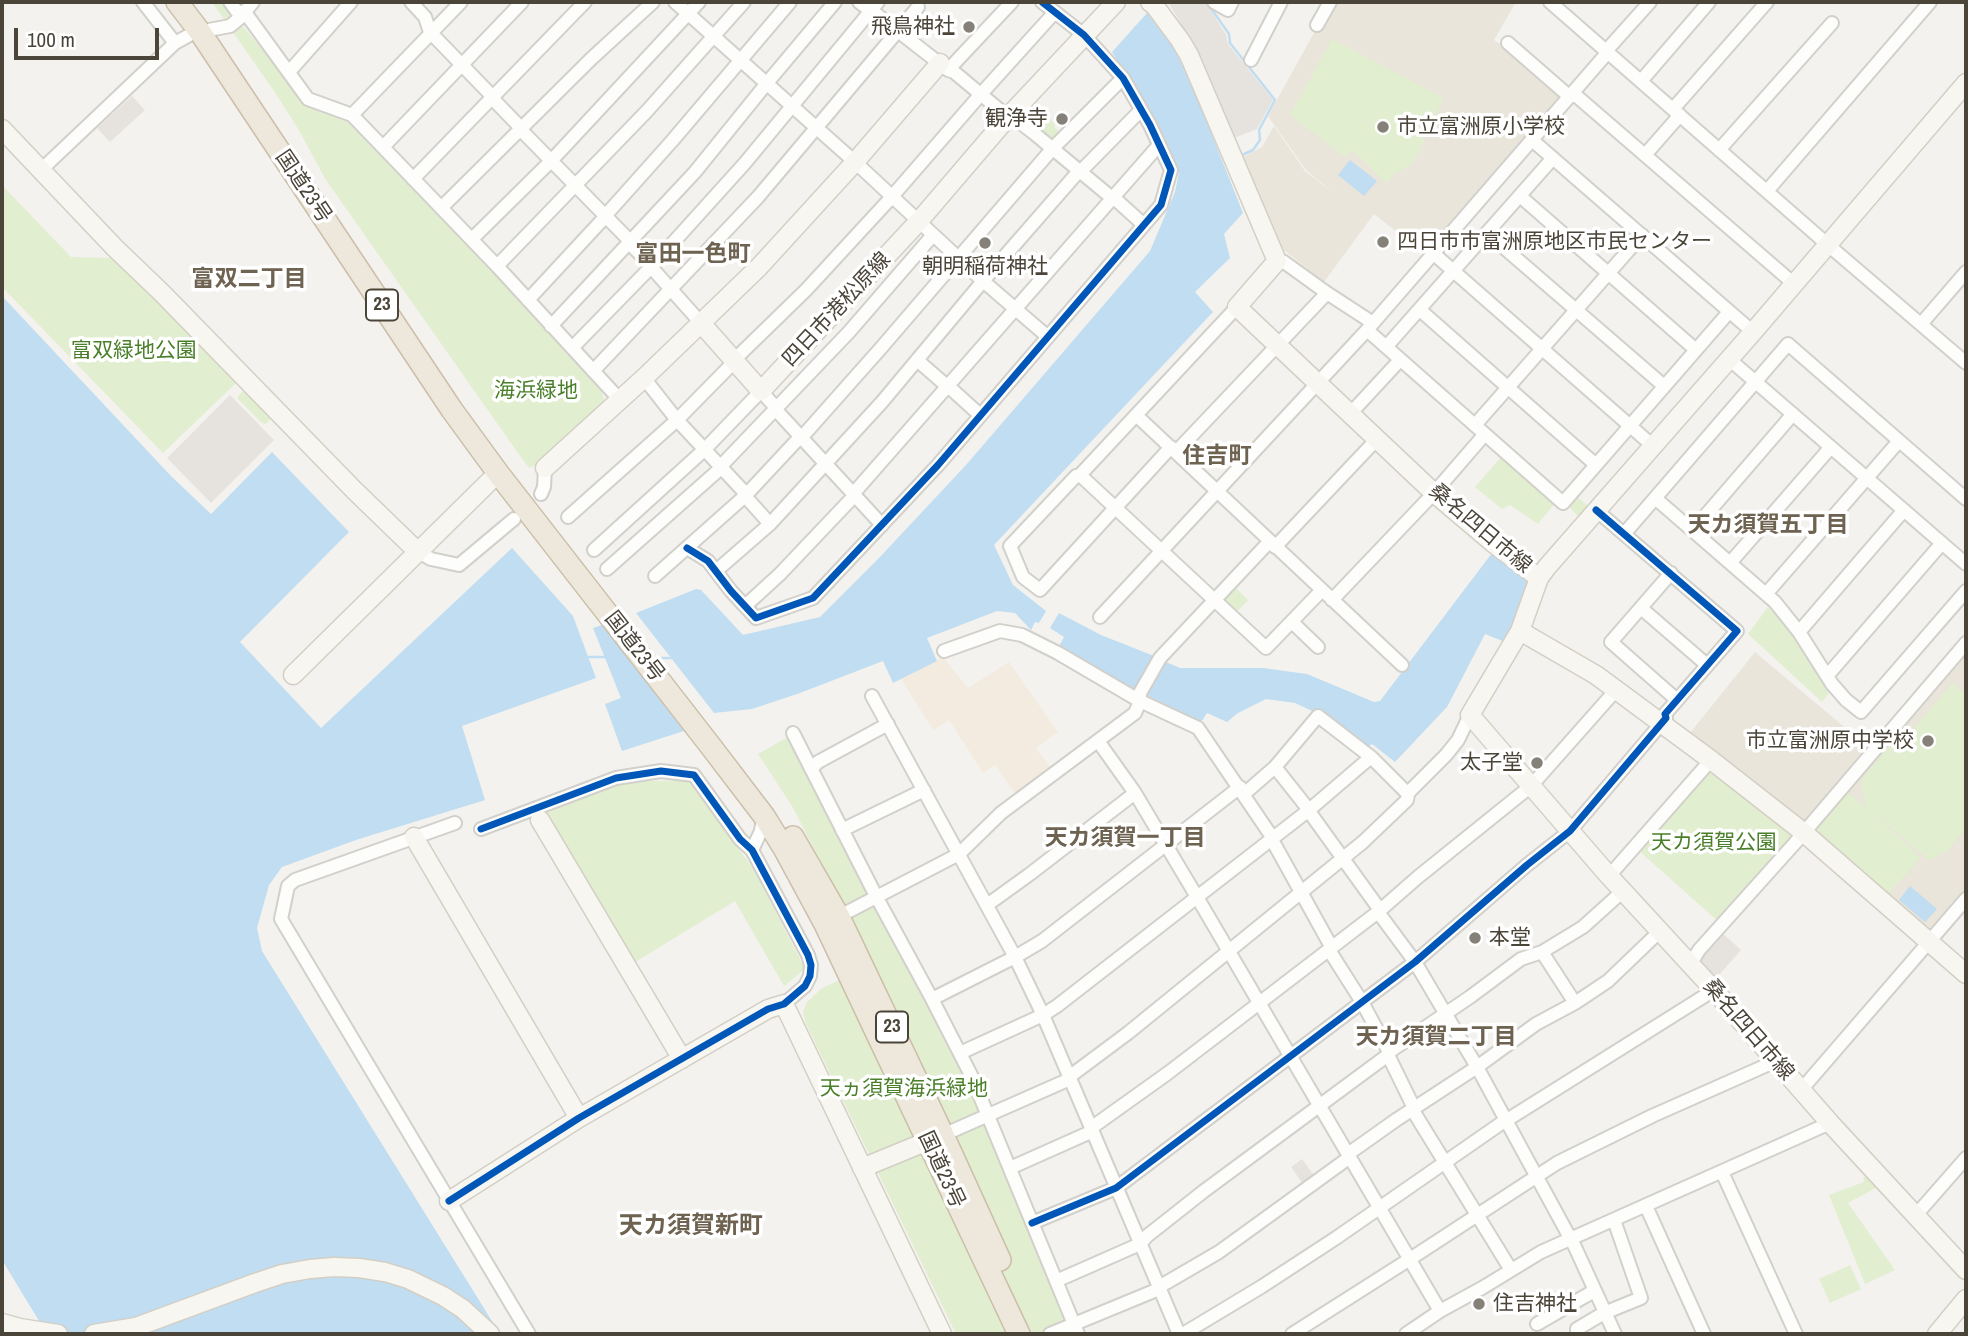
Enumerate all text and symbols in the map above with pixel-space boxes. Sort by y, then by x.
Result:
scale bar [18,14,163,58]
place label: 飛鳥神社 [871,14,955,40]
marker: 飛鳥神社 [961,19,977,35]
text: 100 m [27,25,75,54]
place label: 観浄寺 [985,106,1048,132]
marker: 観浄寺 [1054,111,1070,127]
place label: 市立富洲原小学校 [1397,114,1565,140]
marker: 市立富洲原小学校 [1375,119,1391,135]
street label: 国道23号 [270,146,336,228]
place label: 四日市市富洲原地区市民センター [1397,229,1712,255]
marker: 四日市市富洲原地区市民センター [1375,234,1391,250]
marker: 朝明稲荷神社 [977,235,993,251]
district label: 富田一色町 [636,241,750,269]
street label: 四日市港松原線 [778,248,896,372]
place label: 朝明稲荷神社 [922,254,1048,280]
district label: 富双二丁目 [192,266,306,294]
road number: 23 [366,290,398,320]
park label: 富双緑地公園 [71,338,197,364]
park label: 海浜緑地 [494,378,578,404]
district label: 住吉町 [1183,443,1251,471]
street label: 桑名四日市線 [1424,479,1536,579]
district label: 天カ須賀五丁目 [1688,512,1848,540]
street label: 国道23号 [599,607,669,687]
place label: 市立富洲原中学校 [1746,728,1914,754]
marker: 市立富洲原中学校 [1920,733,1936,749]
place label: 太子堂 [1460,750,1523,776]
marker: 太子堂 [1529,755,1545,771]
district label: 天カ須賀一丁目 [1045,825,1205,853]
park label: 天カ須賀公園 [1651,830,1777,856]
place label: 本堂 [1489,925,1531,951]
marker: 本堂 [1467,930,1483,946]
street label: 桑名四日市線 [1697,974,1799,1086]
road number: 23 [876,1012,908,1042]
district label: 天カ須賀二丁目 [1356,1024,1516,1052]
park label: 天ヵ須賀海浜緑地 [820,1076,988,1102]
street label: 国道23号 [912,1127,970,1213]
district label: 天カ須賀新町 [619,1213,763,1241]
place label: 住吉神社 [1493,1291,1577,1317]
marker: 住吉神社 [1471,1296,1487,1312]

